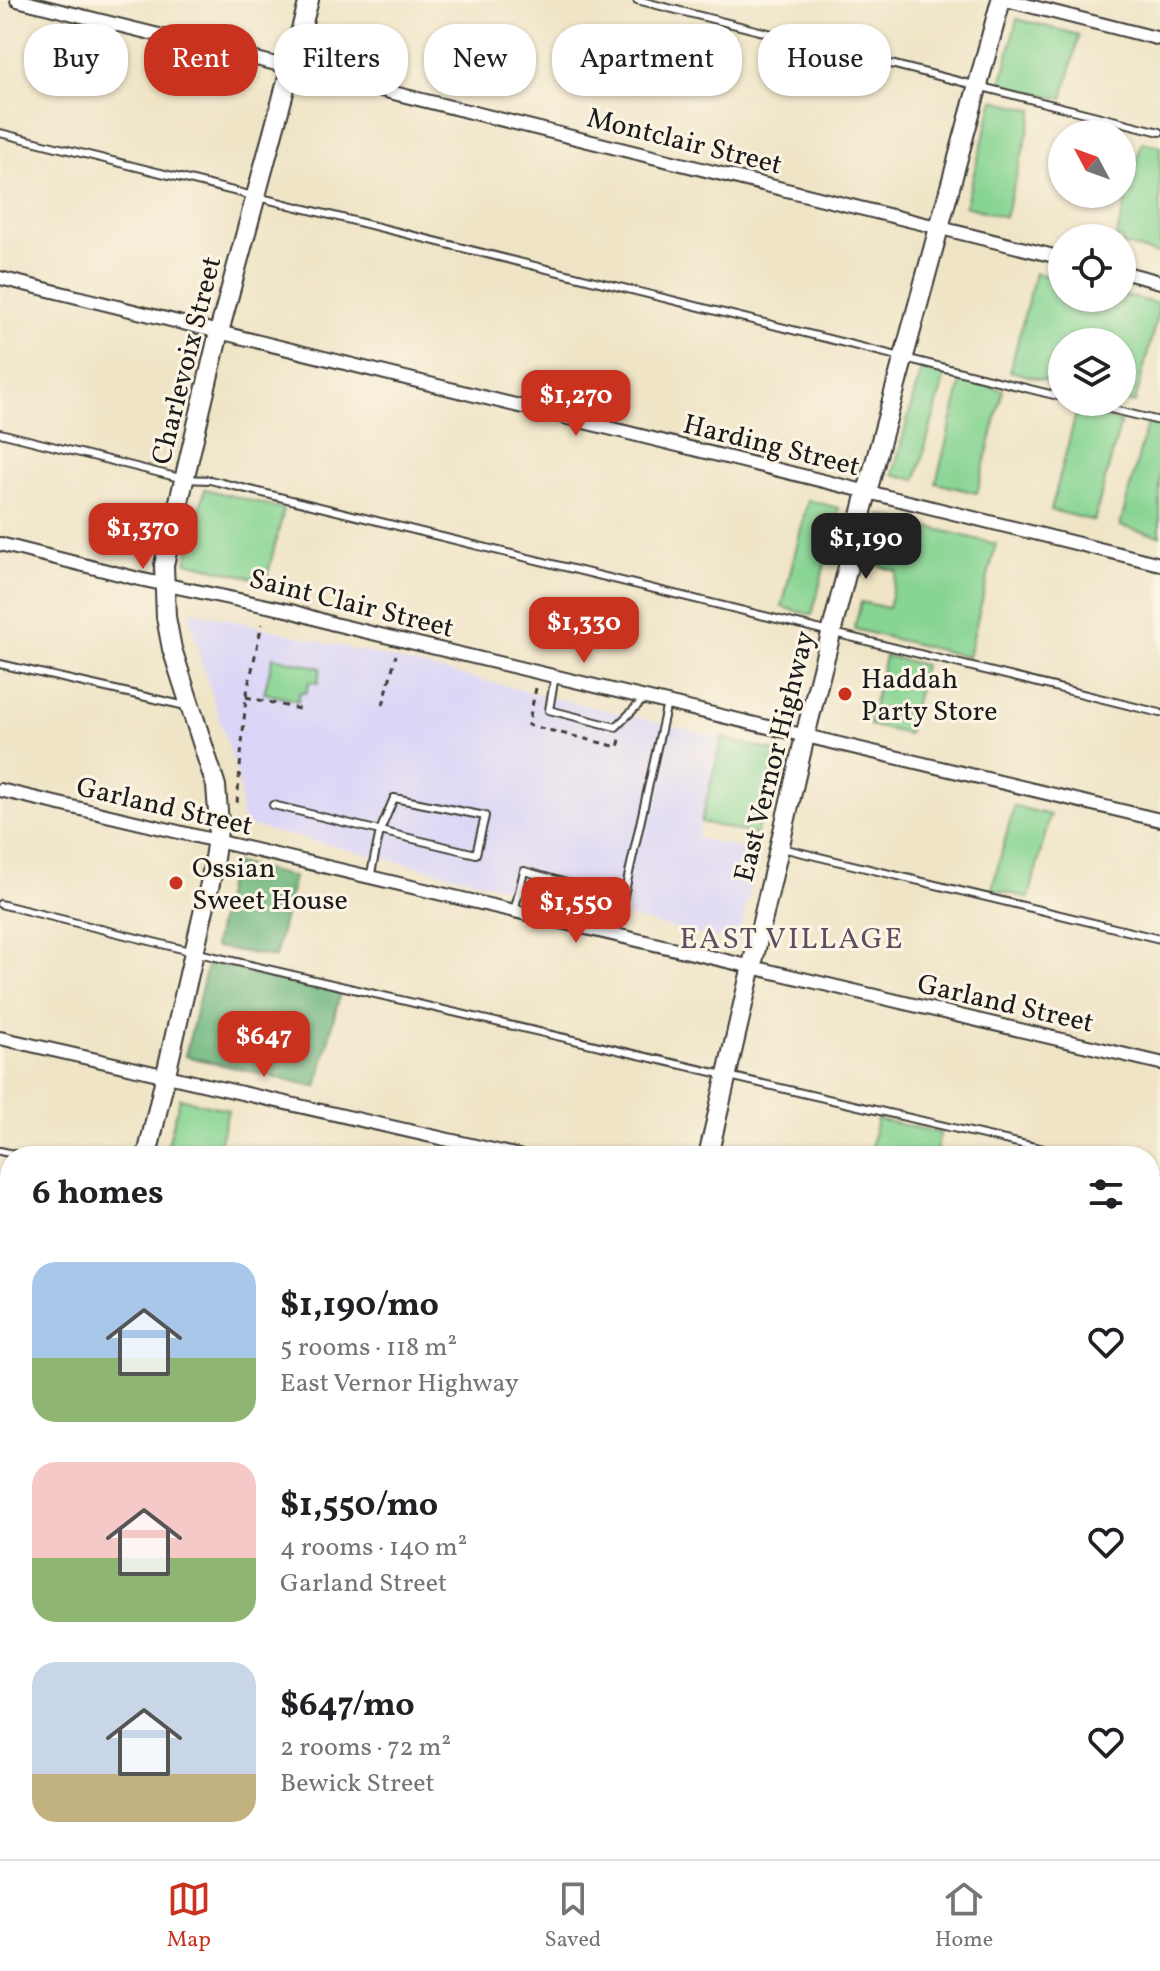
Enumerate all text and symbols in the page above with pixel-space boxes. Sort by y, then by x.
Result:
chip: Buy [24,24,128,96]
chip: Rent [144,24,258,96]
chip: Filters [274,24,408,96]
chip: New [424,24,536,96]
chip: Apartment [552,24,742,96]
chip: House [758,24,891,96]
street label: Montclair Street [583,99,786,186]
north arrow [1048,120,1136,208]
map controls [1048,120,1136,416]
button: locate [1048,224,1136,312]
street label: Charlevoix Street [143,252,232,469]
button: layers [1048,328,1136,416]
pin: $1,270 [511,370,641,438]
text: $1,270 [539,378,613,414]
street label: Harding Street [679,406,864,487]
pin: $1,370 [78,503,208,571]
text: $1,370 [107,511,179,547]
pin: $1,190 [801,513,931,581]
text: $1,190 [829,521,903,557]
street label: Saint Clair Street [245,560,458,649]
pin: $1,330 [519,597,649,665]
text: $1,330 [547,605,621,641]
street label: East Vernor Highway [725,627,825,886]
place label: Haddah Party Store [861,661,998,732]
marker: Haddah Party Store [836,685,854,703]
street label: Garland Street [72,768,257,847]
place label: Ossian Sweet House [192,850,348,921]
marker: Ossian Sweet House [167,874,185,892]
pin: $1,550 [511,877,641,945]
text: $1,550 [539,885,613,921]
district label: EAST VILLAGE [679,919,905,961]
street label: Garland Street [913,965,1098,1044]
pin: $647 [217,1011,311,1079]
text: $647 [236,1019,292,1055]
text: 6 homes [32,1171,164,1218]
icon: filters [1084,1172,1128,1216]
text: $1,190/mo [280,1283,439,1330]
icon: home [96,1294,192,1390]
icon: heart [1084,1320,1128,1364]
text: 5 rooms · 118 m² [280,1330,457,1366]
text: East Vernor Highway [280,1366,519,1402]
text: $1,550/mo [280,1483,438,1530]
icon: home [96,1494,192,1590]
icon: heart [1084,1520,1128,1564]
text: 4 rooms · 140 m² [280,1530,467,1566]
text: Garland Street [280,1566,447,1602]
text: $647/mo [280,1683,415,1730]
icon: home [96,1694,192,1790]
icon: heart [1084,1720,1128,1764]
text: 2 rooms · 72 m² [280,1730,451,1766]
text: Bewick Street [280,1766,435,1802]
tab: Map [167,1877,211,1956]
tab: Saved [545,1877,601,1956]
tab: Home [935,1877,993,1956]

